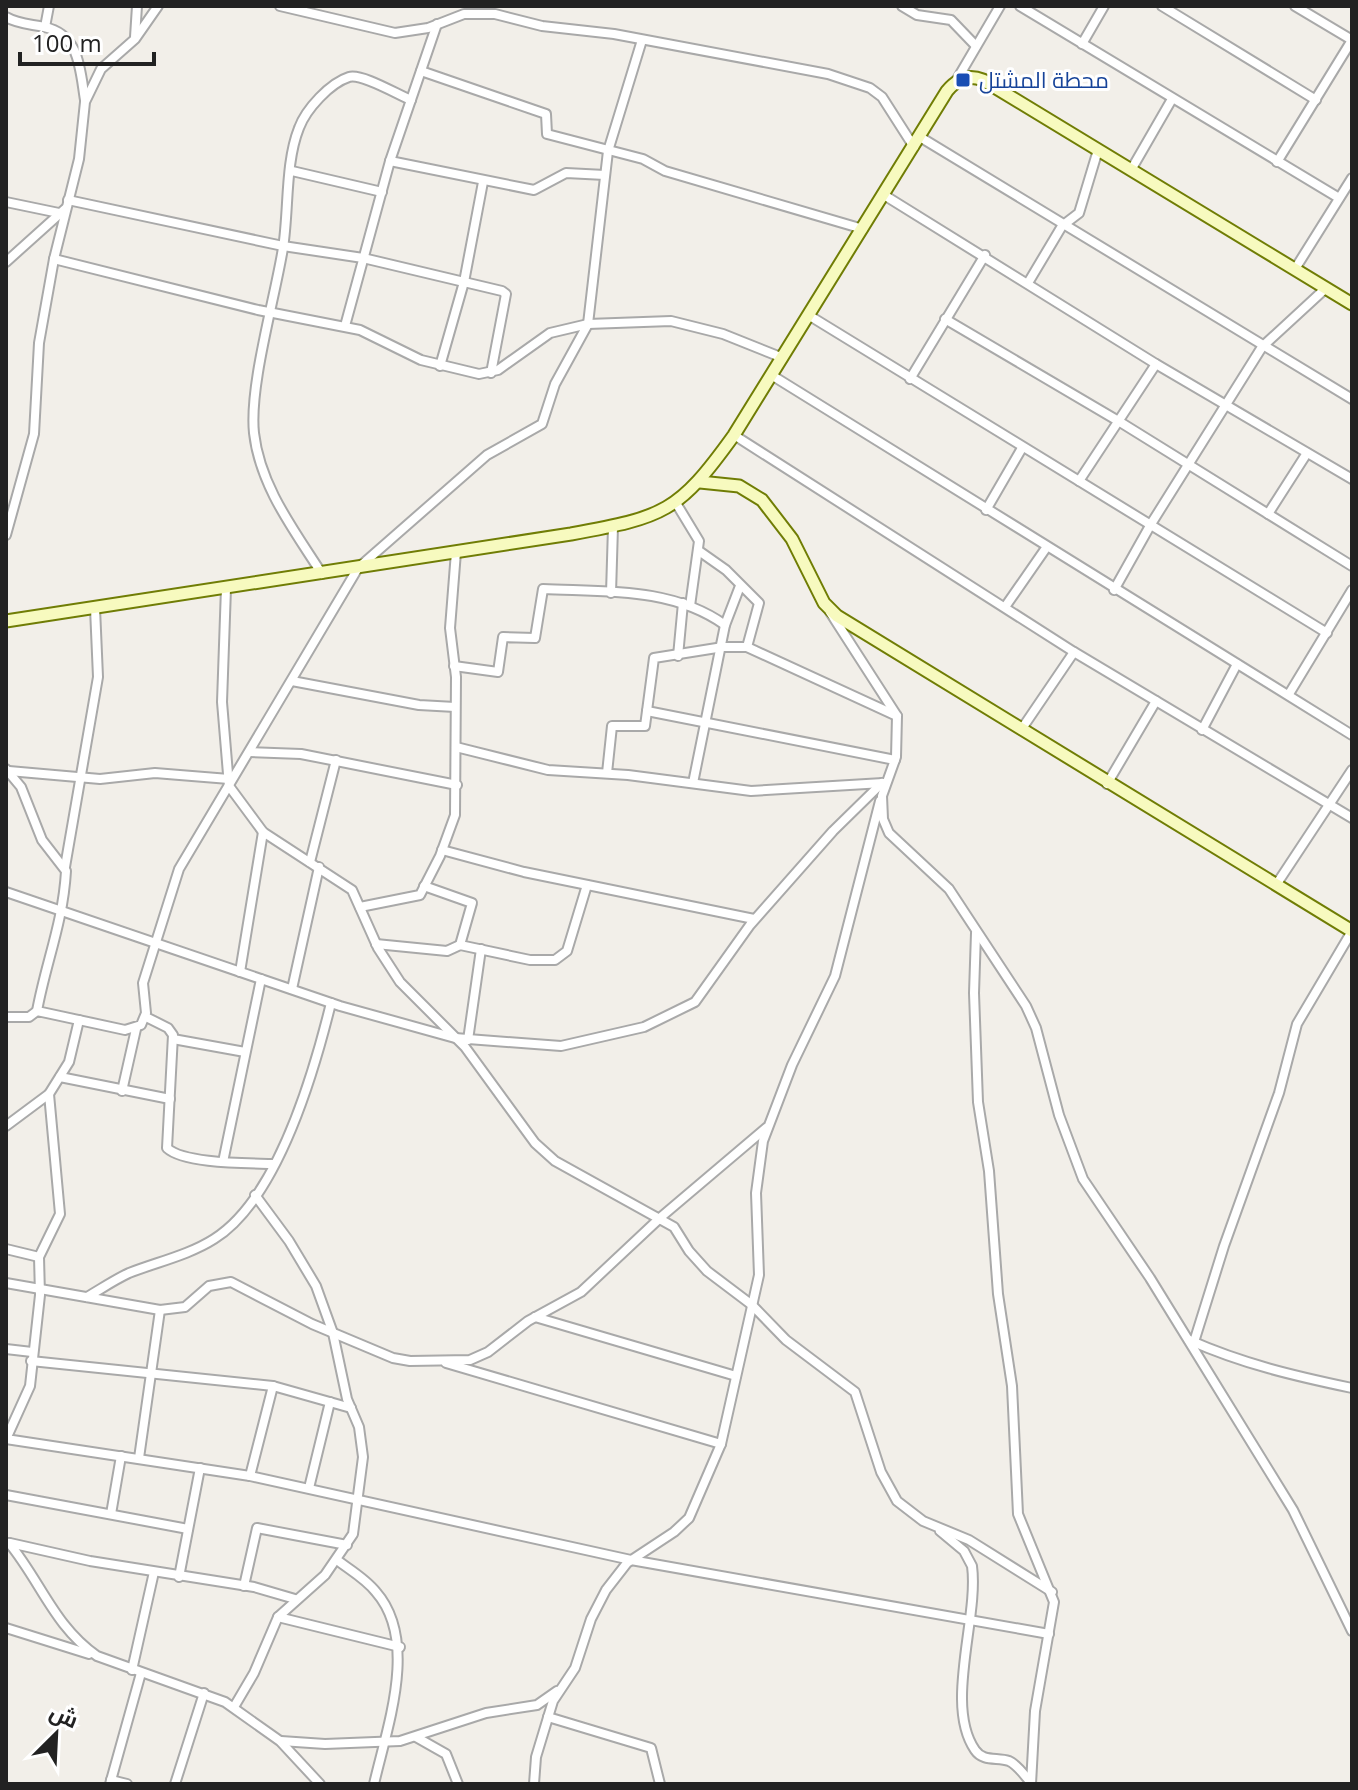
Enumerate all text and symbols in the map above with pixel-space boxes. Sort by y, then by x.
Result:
scale bar [20,16,154,66]
text: 100 m [32,26,102,59]
place label: محطة المشتل [979,64,1109,94]
marker: محطة المشتل [954,71,972,89]
north arrow [16,1694,96,1774]
text: ش [46,1695,84,1734]

